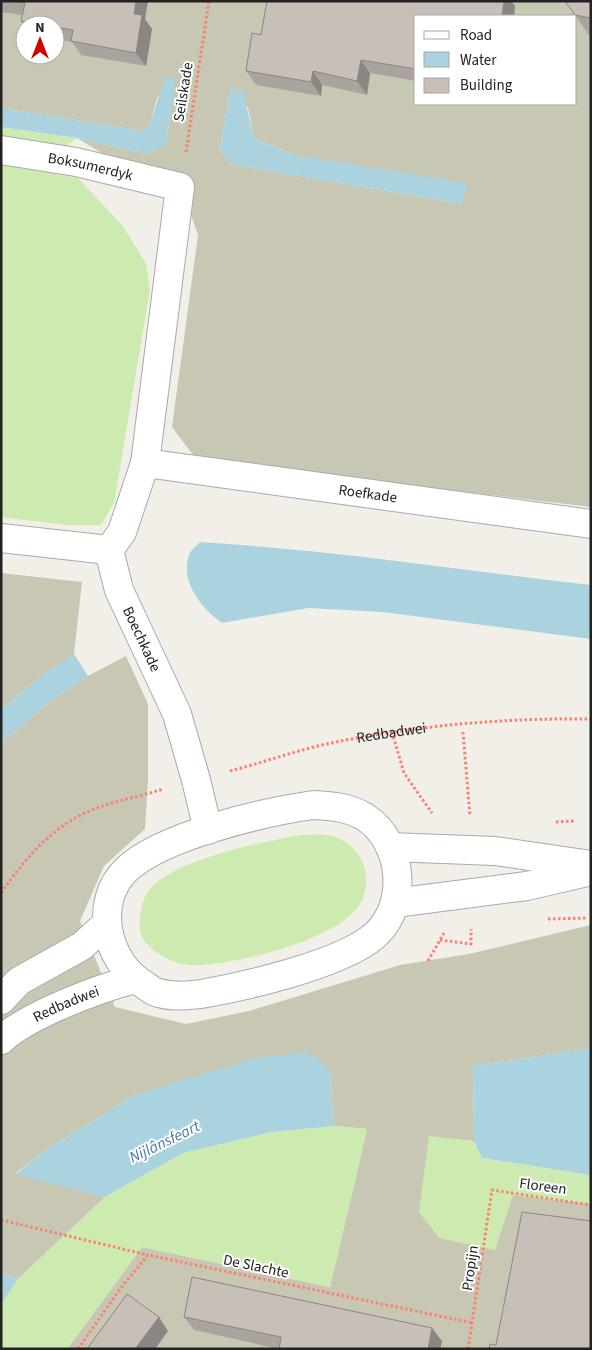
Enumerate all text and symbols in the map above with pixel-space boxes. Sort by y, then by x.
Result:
north arrow [15,15,65,65]
legend [414,15,577,105]
text: N [35,18,45,38]
text: Road [460,25,492,46]
text: Water [460,50,497,71]
street label: Seilskade [168,61,199,123]
text: Building [460,75,513,96]
street label: Boksumerdyk [46,148,136,186]
street label: Roefkade [337,480,398,508]
street label: Boechkade [117,603,166,675]
street label: Redbadwei [355,718,427,749]
street label: Redbadwei [29,981,102,1028]
water label: Nijlânsfeart [125,1115,204,1168]
street label: Floreen [518,1173,568,1200]
street label: Propijn [457,1244,484,1292]
street label: De Slachte [221,1249,291,1284]

